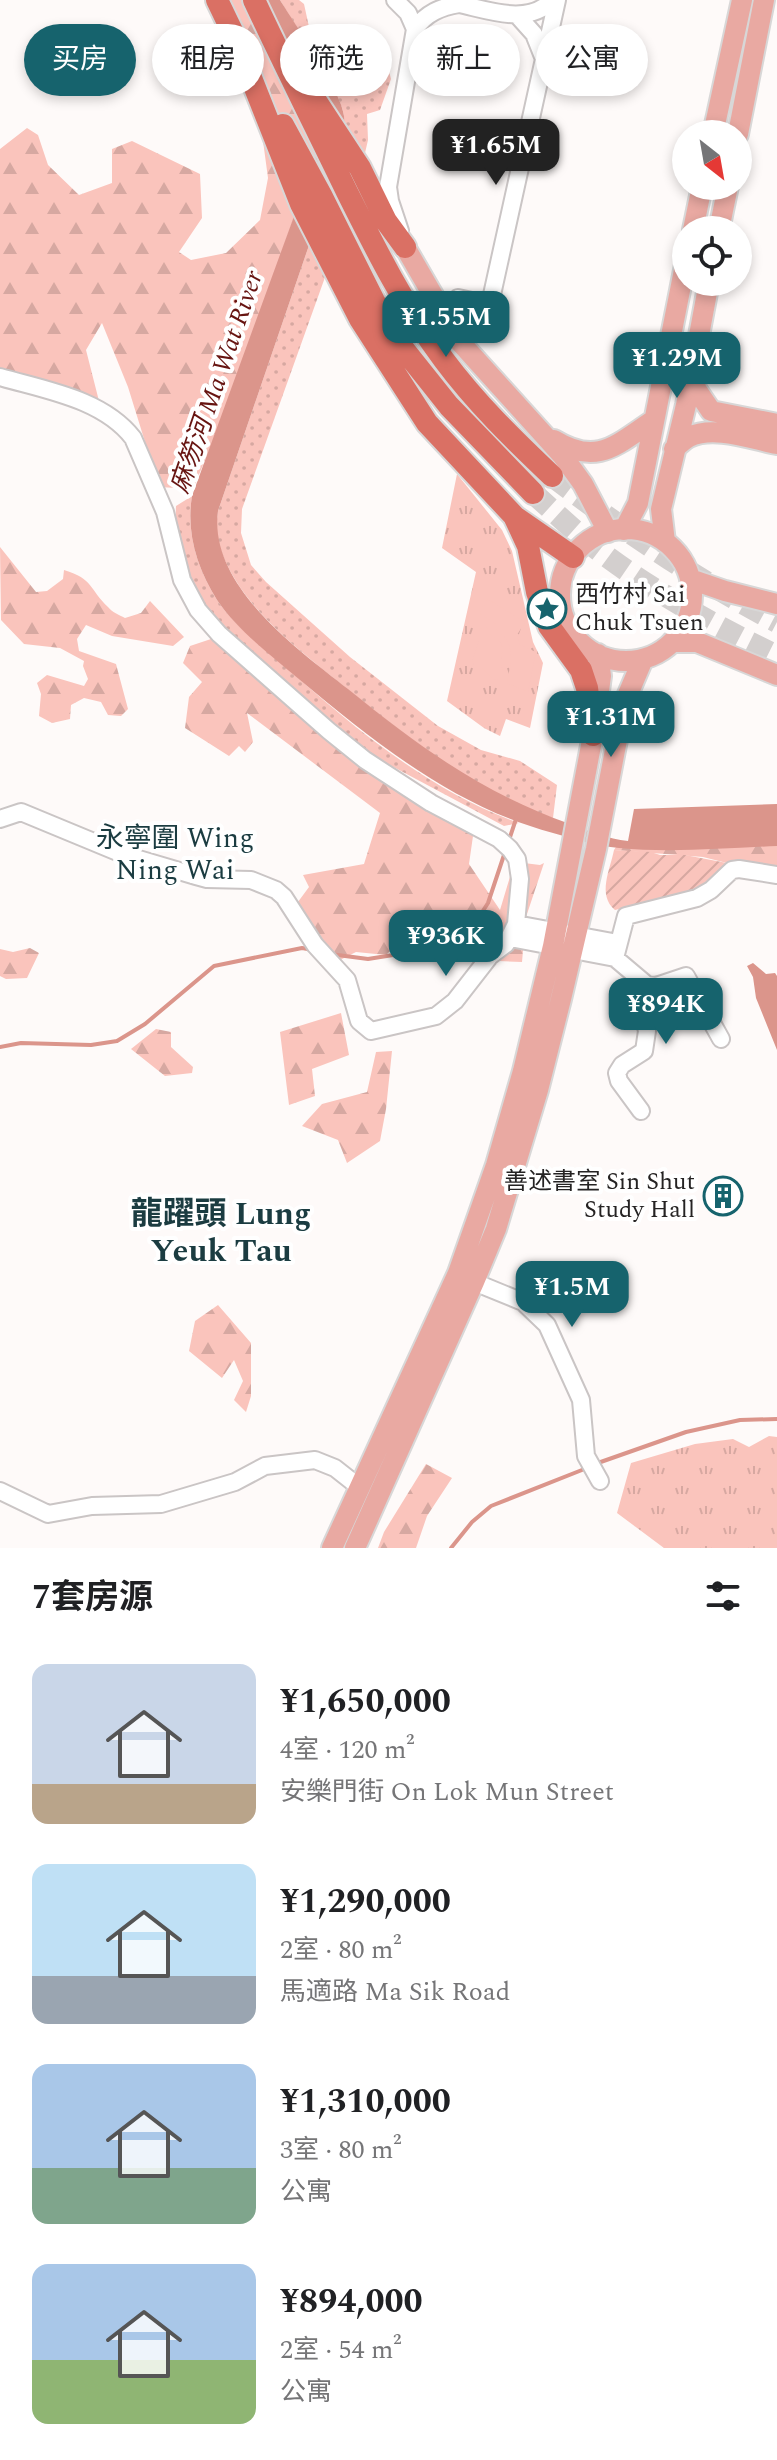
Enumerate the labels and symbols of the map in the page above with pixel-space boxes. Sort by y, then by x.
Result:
pin: ¥1.65M [431,119,561,187]
north arrow [672,120,752,200]
water label: 麻笏河 Ma Wat River [160,264,274,499]
pin: ¥1.55M [381,291,511,359]
pin: ¥1.29M [612,332,742,400]
place label: 西竹村 Sai Chuk Tsuen [575,577,704,641]
place icon: 西竹村 Sai Chuk Tsuen [526,588,568,630]
pin: ¥1.31M [546,691,676,759]
district label: 永寧圍 Wing Ning Wai [96,817,254,892]
pin: ¥936K [390,910,502,978]
pin: ¥894K [610,978,722,1046]
place label: 善述書室 Sin Shut Study Hall [504,1164,695,1228]
building icon: 善述書室 Sin Shut Study Hall [702,1175,744,1217]
district label: 龍躍頭 Lung Yeuk Tau [131,1190,311,1276]
pin: ¥1.5M [516,1261,628,1329]

